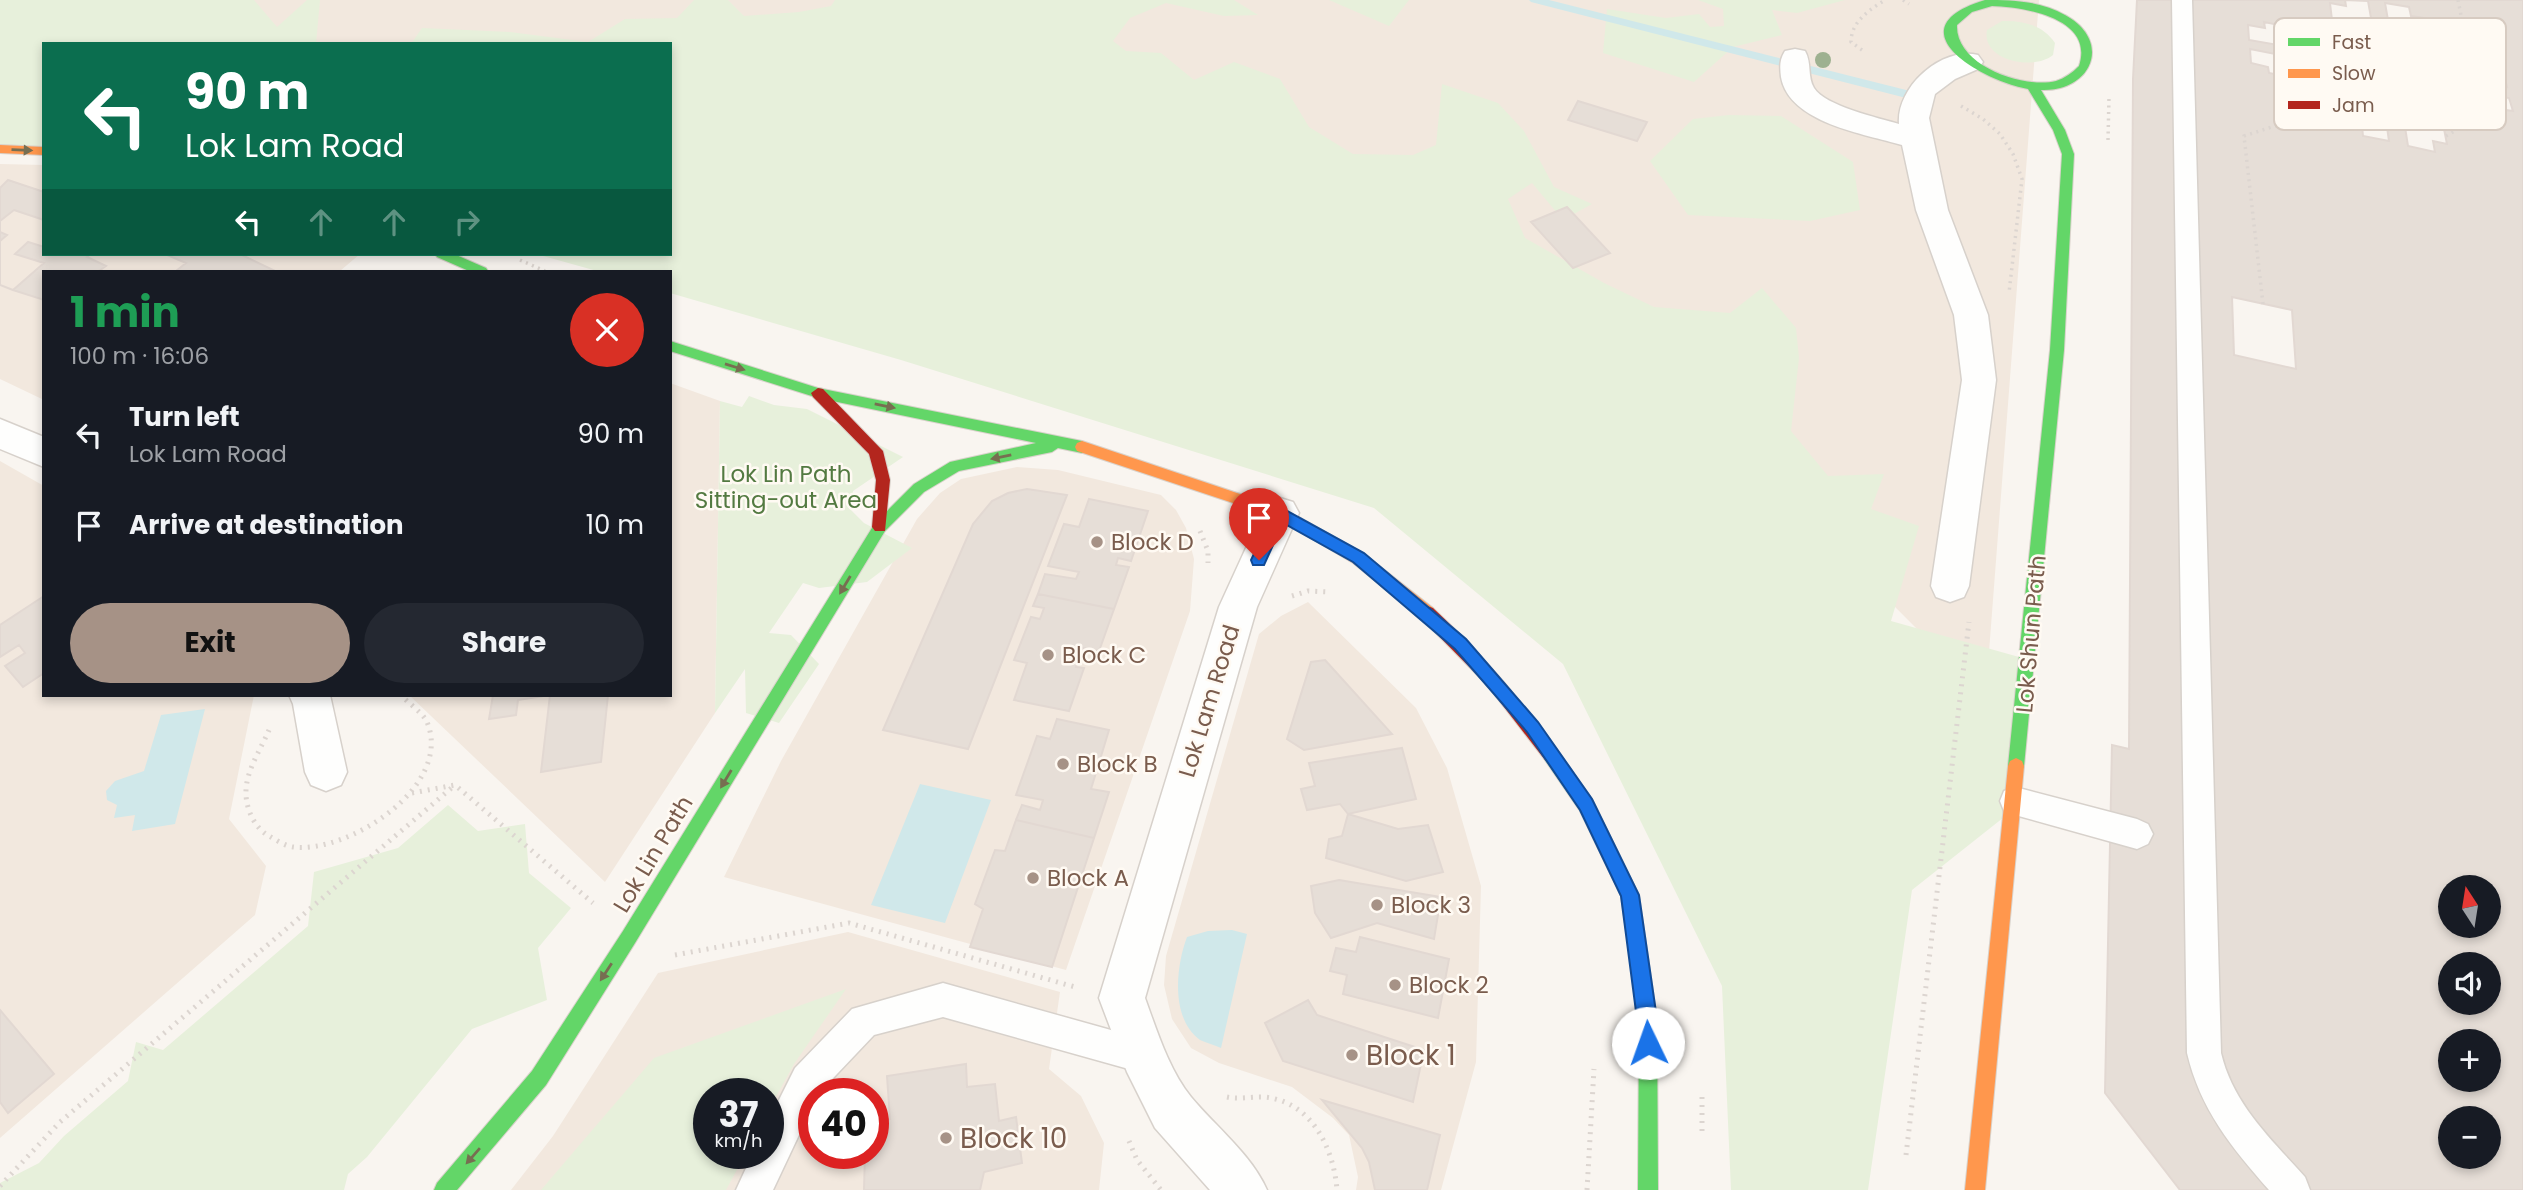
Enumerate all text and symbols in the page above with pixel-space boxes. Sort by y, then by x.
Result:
legend [2274,18,2506,130]
text: Fast [2332,29,2371,56]
text: 90 m [185,58,309,126]
text: Slow [2332,60,2376,87]
icon: left [70,70,161,161]
text: Jam [2332,92,2374,119]
text: Lok Lam Road [185,123,405,168]
one-way arrow [11,144,33,155]
icon: left [229,203,267,241]
icon: ahead [302,203,340,241]
icon: ahead [375,203,413,241]
icon: right [448,203,486,241]
text: 1 min [70,283,180,342]
button: close [570,293,644,367]
text: 100 m · 16:06 [70,340,209,372]
one-way arrow [725,362,746,372]
text: Turn left [129,399,240,435]
one-way arrow [874,400,896,411]
icon: left [70,416,108,454]
text: 90 m [578,416,644,452]
text: Lok Lam Road [129,438,287,470]
one-way arrow [990,451,1012,462]
park label: Lok Lin Path Sitting-out Area [695,458,877,516]
pin [1229,488,1289,560]
icon: arrive [1240,499,1278,537]
icon: arrive [70,507,108,545]
text: Arrive at destination [129,507,404,543]
text: 10 m [586,507,644,543]
place label: Block D [1111,526,1194,558]
marker: Block D [1089,534,1105,550]
street label: Lok Shun Path [2008,554,2054,714]
one-way arrow [838,575,851,594]
button: Exit [70,603,350,683]
button: Share [364,603,644,683]
street label: Lok Lam Road [1171,621,1247,781]
place label: Block C [1062,639,1146,671]
marker: Block C [1040,647,1056,663]
place label: Block B [1077,748,1158,780]
marker: Block B [1055,756,1071,772]
one-way arrow [720,769,732,788]
street label: Lok Lin Path [606,790,700,918]
place label: Block A [1047,862,1129,894]
marker: Block A [1025,870,1041,886]
north arrow [2438,875,2501,938]
map controls [2438,875,2501,1169]
place label: Block 3 [1391,889,1471,921]
marker: Block 3 [1369,897,1385,913]
button: sound [2438,952,2501,1015]
one-way arrow [600,963,613,982]
place label: Block 2 [1409,969,1489,1001]
marker: Block 2 [1387,977,1403,993]
position arrow [1611,1006,1685,1080]
button: + [2438,1029,2501,1092]
place label: Block 1 [1366,1036,1456,1075]
marker: Block 1 [1344,1047,1360,1063]
speed limit sign: 40 [798,1078,889,1169]
text: 37 [719,1090,758,1139]
button: − [2438,1106,2501,1169]
place label: Block 10 [960,1119,1067,1158]
text: km/h [715,1128,762,1153]
marker: Block 10 [938,1130,954,1146]
one-way arrow [465,1147,481,1165]

